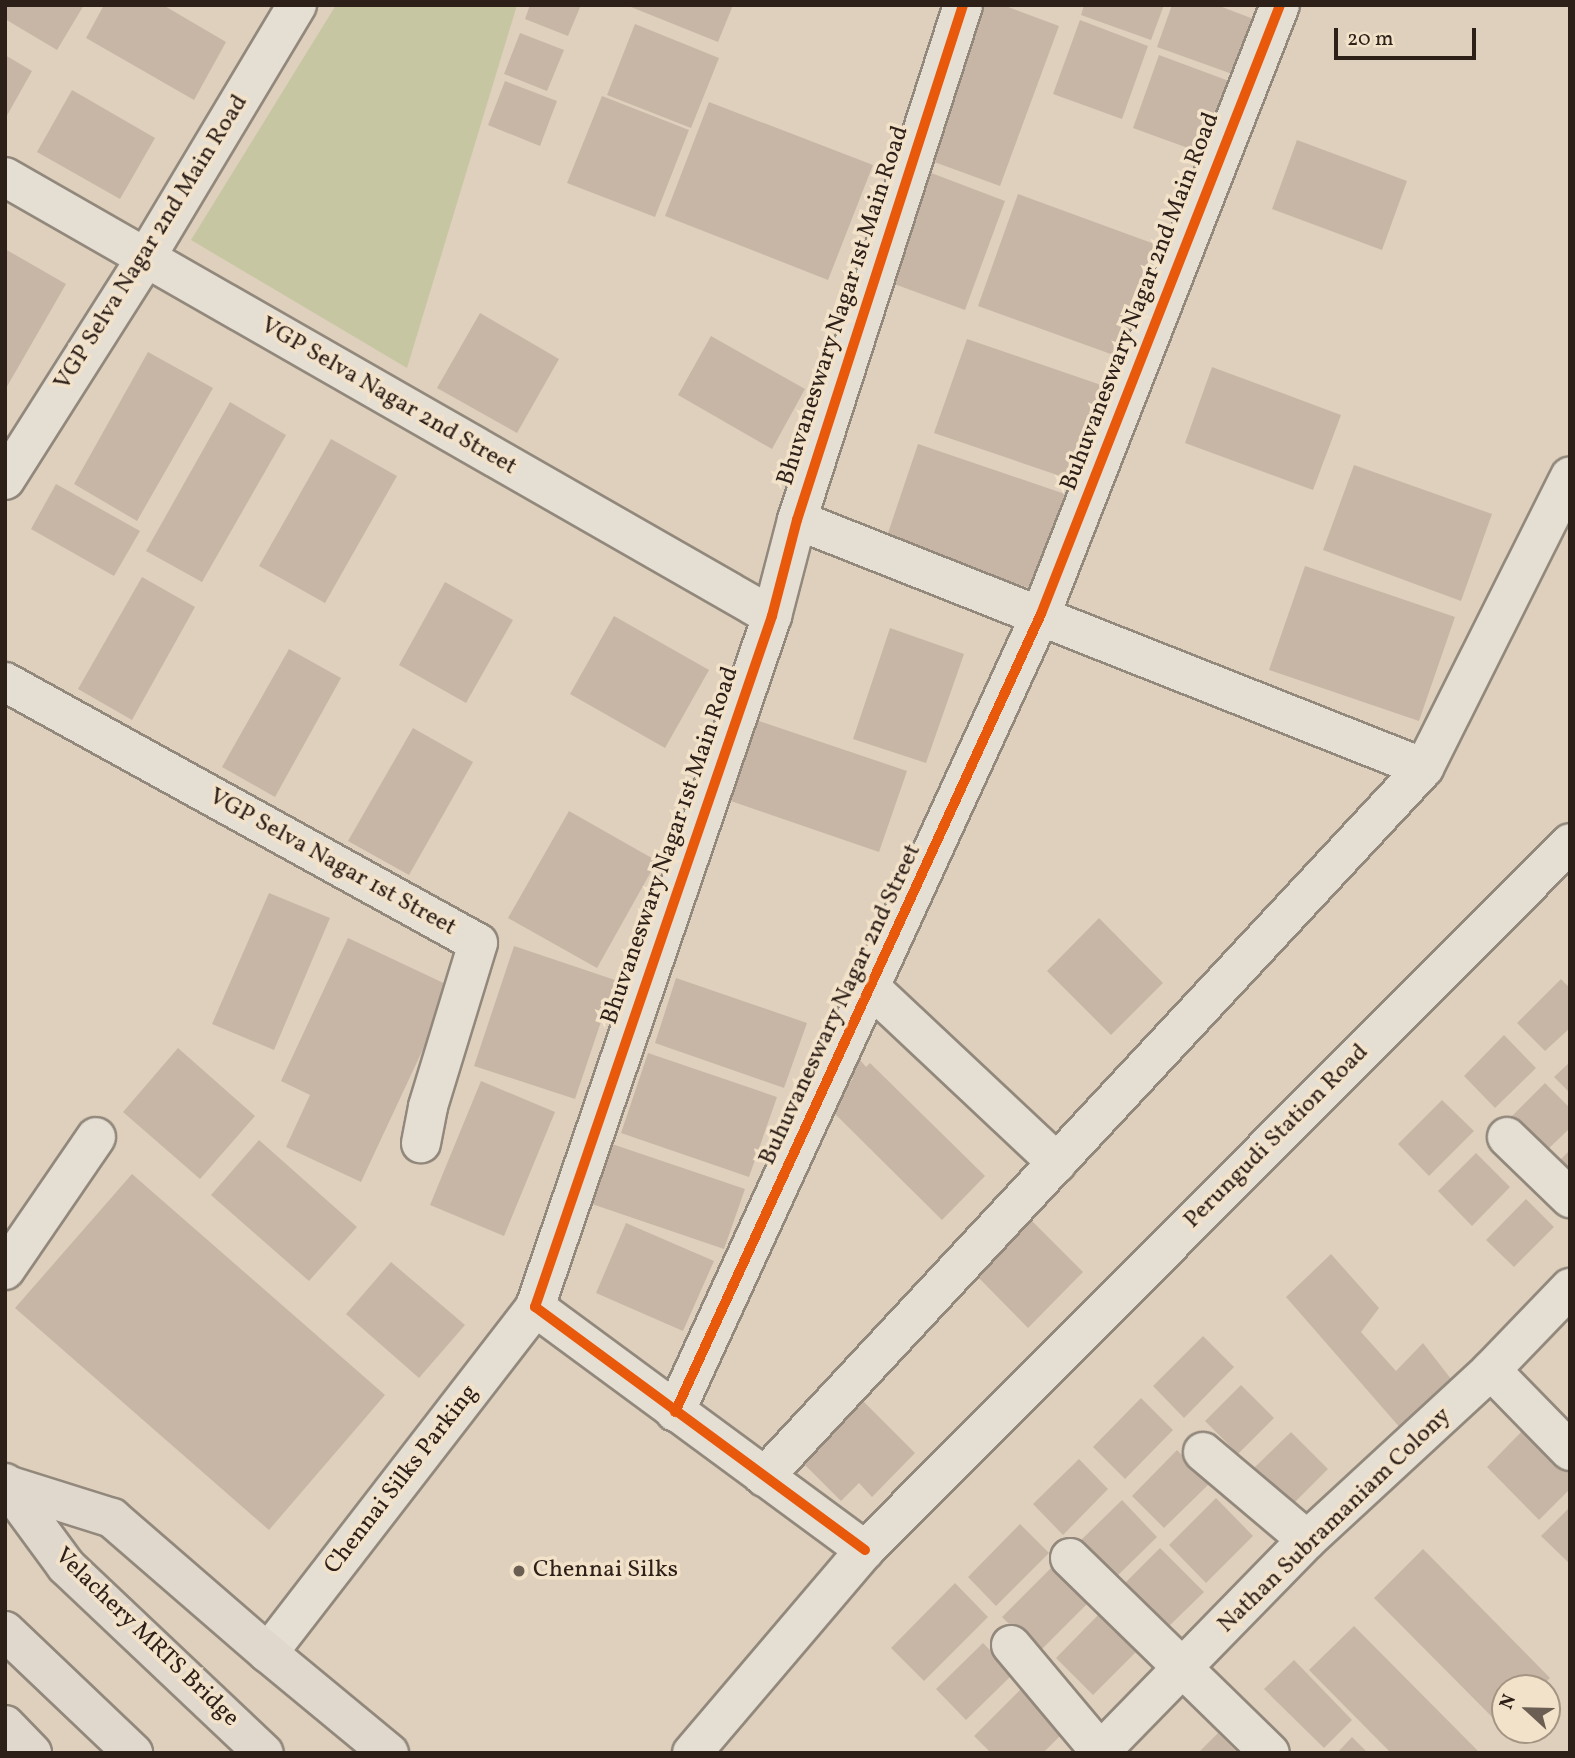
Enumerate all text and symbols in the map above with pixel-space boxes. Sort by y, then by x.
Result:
scale bar [1337,14,1479,58]
text: 20 m [1347,25,1393,54]
street label: VGP Selva Nagar 2nd Main Road [49,90,255,396]
street label: Buhuvaneswary Nagar 2nd Main Road [1055,109,1227,495]
street label: Bhuvaneswary Nagar 1st Main Road [772,122,916,490]
street label: VGP Selva Nagar 2nd Street [255,312,521,482]
street label: Bhuvaneswary Nagar 1st Main Road [596,663,746,1029]
street label: VGP Selva Nagar 1st Street [203,783,461,943]
street label: Buhuvaneswary Nagar 2nd Street [754,840,928,1170]
street label: Perungudi Station Road [1179,1039,1375,1235]
street label: Chennai Silks Parking [319,1379,485,1581]
street label: Nathan Subramaniam Colony [1213,1402,1457,1640]
street label: Velachery MRTS Bridge [48,1542,244,1734]
place label: Chennai Silks [533,1557,678,1585]
marker: Chennai Silks [511,1563,527,1579]
north arrow [1491,1674,1561,1744]
text: N [1494,1691,1523,1713]

